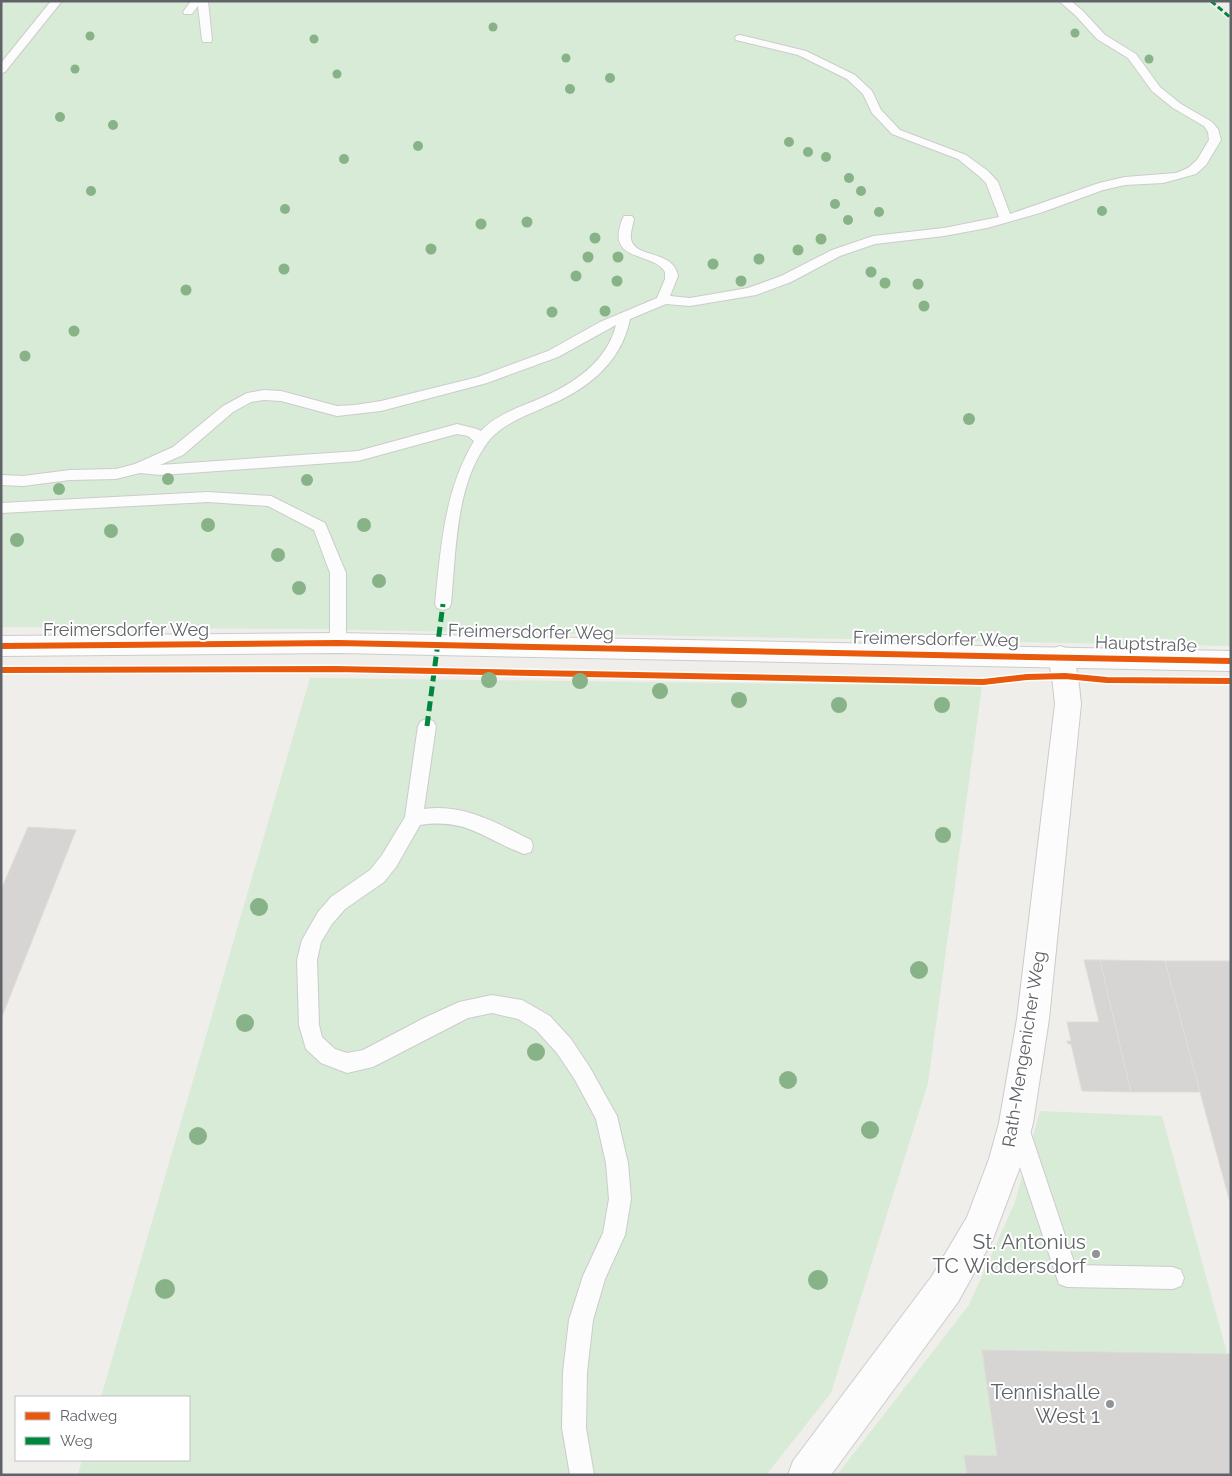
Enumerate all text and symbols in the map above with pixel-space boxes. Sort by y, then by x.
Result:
street label: Freimersdorfer Weg [43,619,209,640]
street label: Freimersdorfer Weg [448,620,614,643]
street label: Freimersdorfer Weg [853,627,1019,650]
street label: Hauptstraße [1095,631,1198,656]
street label: Rath-Mengenicher Weg [998,949,1049,1149]
place label: St. Antonius TC Widdersdorf [932,1229,1087,1278]
marker: St. Antonius TC Widdersdorf [1090,1248,1102,1260]
place label: Tennishalle West 1 [991,1379,1100,1428]
legend [15,1396,190,1461]
marker: Tennishalle West 1 [1104,1398,1116,1410]
text: Radweg [60,1407,117,1425]
text: Weg [60,1432,93,1450]

